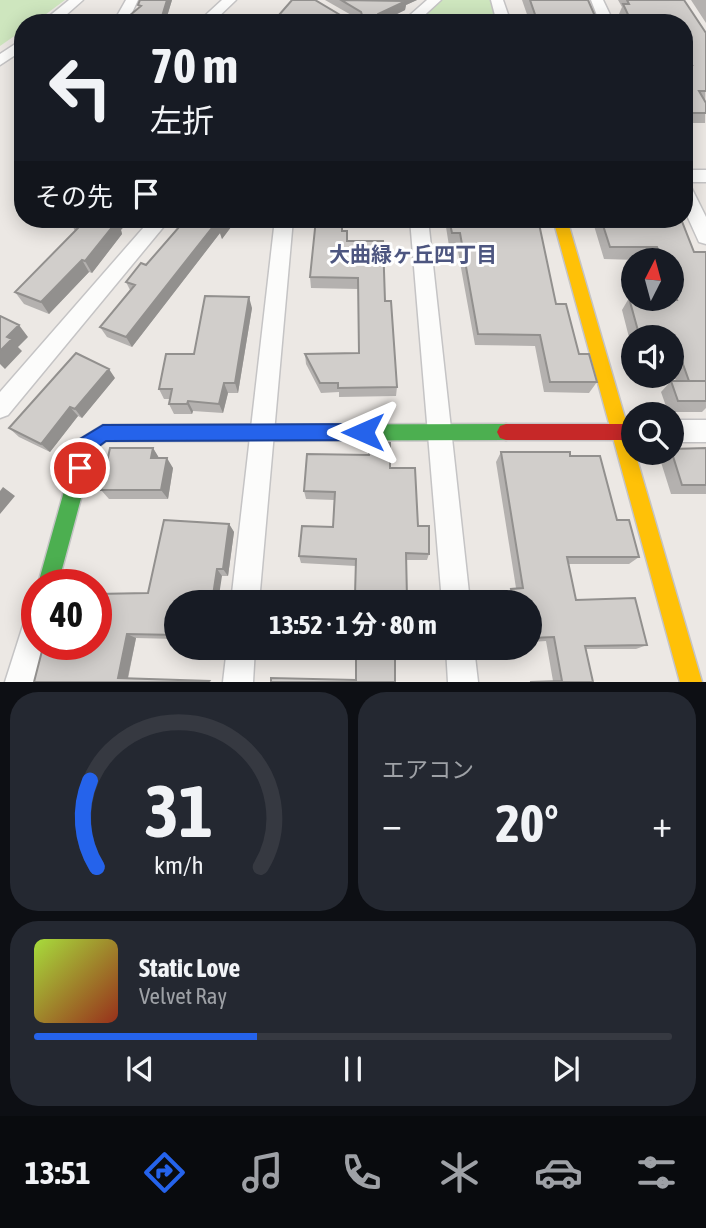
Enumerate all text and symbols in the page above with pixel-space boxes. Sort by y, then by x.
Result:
text: 70 m [150,37,238,93]
icon: left [35,42,126,133]
text: 左折 [150,102,214,139]
icon: arrive [127,175,165,213]
text: その先 [35,182,113,212]
district label: 大曲緑ヶ丘四丁目 [329,242,497,266]
north arrow [621,248,684,312]
map controls [621,248,684,465]
button: sound [621,325,684,388]
position arrow [326,395,400,469]
button: search [621,402,684,465]
pin [50,438,110,498]
icon: arrive [61,449,99,487]
speed limit sign: 40 [21,569,112,660]
text: 13:52 · 1 分 · 80 m [269,610,437,640]
text: エアコン [382,757,474,783]
text: 31 [145,770,213,853]
text: 20° [495,793,559,853]
text: − [382,802,402,845]
text: + [652,802,672,845]
text: km/h [154,851,204,879]
text: Static Love [139,953,240,983]
text: Velvet Ray [139,983,227,1009]
icon: previous [121,1050,159,1088]
icon: pause [334,1050,372,1088]
icon: next [547,1050,585,1088]
icon: directions [140,1148,189,1197]
icon: music [238,1148,287,1197]
icon: phone [337,1148,386,1197]
icon: climate [435,1148,484,1197]
icon: car [534,1148,583,1197]
icon: filters [632,1148,681,1197]
text: 13:51 [25,1154,91,1191]

